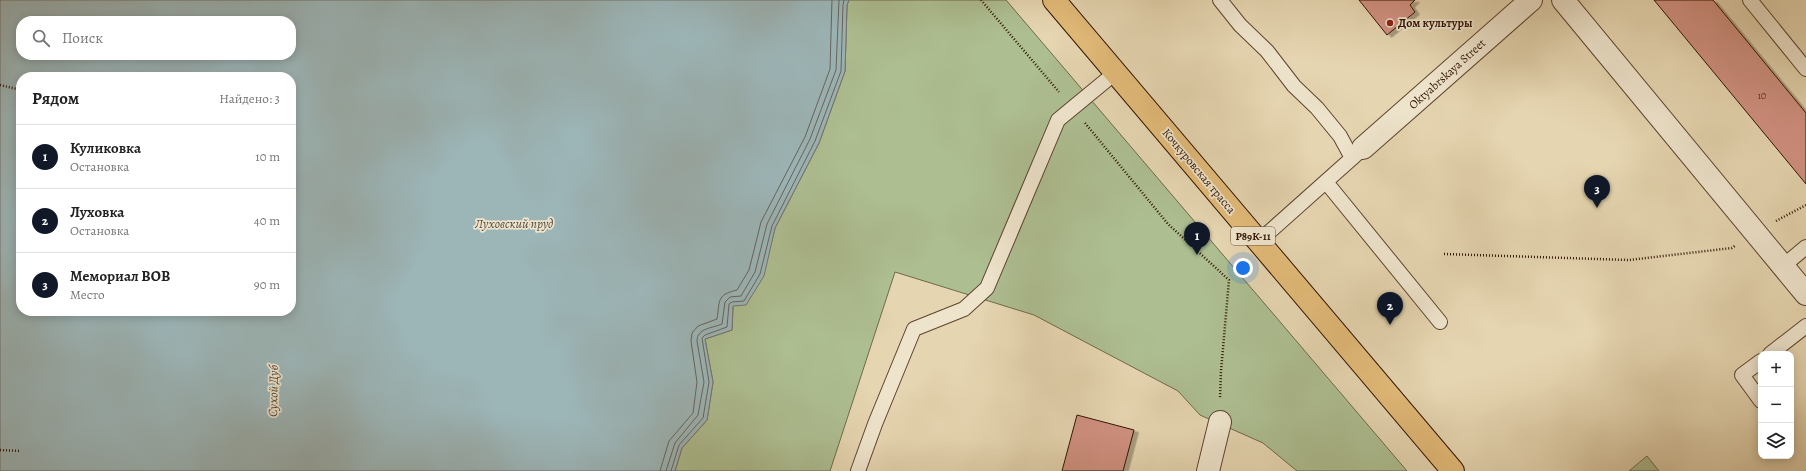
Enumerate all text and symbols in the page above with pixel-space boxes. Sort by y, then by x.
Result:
place label: Дом культуры [1398,15,1472,31]
search box [16,16,296,60]
marker: Дом культуры [1385,18,1395,28]
icon: search [30,27,52,49]
text: Поиск [62,28,103,48]
street label: Oktyabrskaya Street [1405,35,1489,113]
text: Рядом [32,87,79,110]
house number: 10 [1758,89,1766,102]
text: Найдено: 3 [219,90,280,107]
street label: Кочкуровская трасса [1159,125,1240,217]
text: Куликовка [70,138,141,158]
text: 1 [43,148,47,165]
text: 10 m [255,148,280,165]
text: Остановка [70,158,129,175]
pin: 3 [1584,175,1610,208]
text: Луховка [70,202,124,222]
text: 2 [42,212,48,229]
text: 40 m [254,212,280,229]
water label: Луховский пруд [474,215,553,232]
text: Остановка [70,222,129,239]
pin: 1 [1184,222,1210,255]
road number: Р89К-11 [1231,227,1275,245]
your location [1233,258,1253,278]
text: Мемориал ВОВ [70,266,170,286]
text: 3 [42,276,48,293]
text: 90 m [254,276,280,293]
text: Место [70,286,105,303]
pin: 2 [1377,292,1403,325]
map controls [1758,351,1794,459]
button: + [1758,351,1794,387]
water label: Сухой Дуб [264,363,282,417]
button: − [1758,387,1794,423]
button: layers [1758,423,1794,459]

